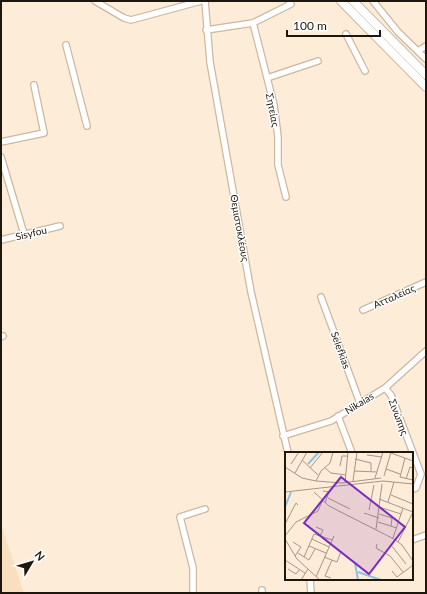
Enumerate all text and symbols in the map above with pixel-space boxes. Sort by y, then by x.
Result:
scale bar [287,12,380,38]
text: 100 m [293,18,327,33]
street label: Σητείας [264,92,282,128]
street label: Θεμιστοκλέους [228,194,252,263]
street label: Sisyfou [14,224,48,242]
street label: Ατταλείας [371,281,417,310]
street label: Selefkias [329,330,353,370]
street label: Nikaias [342,390,376,416]
street label: Σινώπης [387,397,411,437]
inset map [285,452,413,580]
north arrow [12,542,52,582]
text: N [33,548,48,563]

